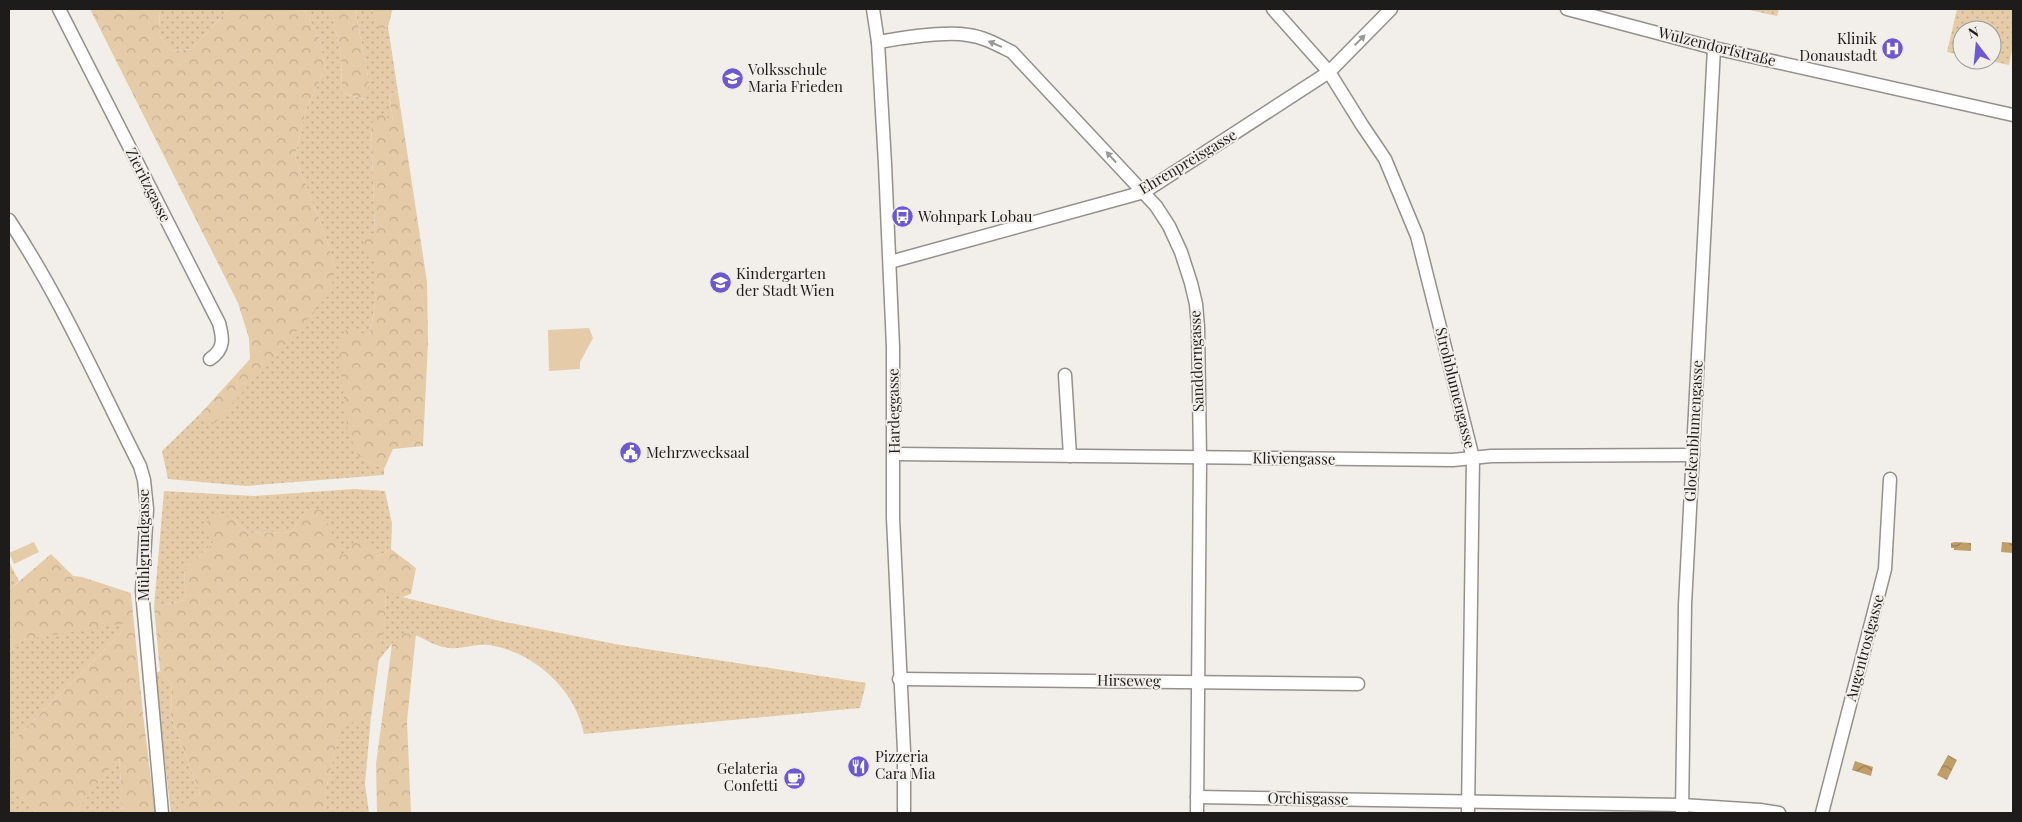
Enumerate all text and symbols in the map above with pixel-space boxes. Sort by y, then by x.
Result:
north arrow [1952,20,2002,70]
street label: Wulzendorfstraße [1655,21,1778,70]
text: N [1966,21,1981,43]
place label: Klinik Donaustadt [1799,28,1878,65]
one-way arrow [1354,35,1366,47]
hospital icon: Klinik Donaustadt [1881,36,1905,60]
one-way arrow [988,39,1003,48]
place label: Volksschule Maria Frieden [747,59,843,96]
school or university icon: Volksschule Maria Frieden [720,67,744,91]
street label: Ehrenpreisgasse [1135,124,1240,198]
street label: Zieritzgasse [122,144,176,225]
one-way arrow [1105,151,1117,163]
bus stop icon: Wohnpark Lobau [890,205,914,229]
place label: Wohnpark Lobau [917,206,1033,226]
place label: Kindergarten der Stadt Wien [736,263,834,300]
school or university icon: Kindergarten der Stadt Wien [708,271,732,295]
street label: Sanddorngasse [1184,310,1208,412]
street label: Strohblumengasse [1431,325,1481,450]
street label: Glockenblumengasse [1679,360,1707,502]
street label: Hardeggasse [882,368,904,454]
public building icon: Mehrzwecksaal [618,441,642,465]
place label: Mehrzwecksaal [646,442,750,462]
street label: Kliviengasse [1252,447,1336,469]
street label: Mühlgrundgasse [133,489,153,601]
street label: Augentrostgasse [1840,592,1888,704]
street label: Hirseweg [1097,669,1161,691]
place label: Pizzeria Cara Mia [875,746,936,783]
restaurant icon: Pizzeria Cara Mia [847,754,871,778]
place label: Gelateria Confetti [717,758,779,795]
cafe icon: Gelateria Confetti [782,766,806,790]
street label: Orchisgasse [1267,787,1349,809]

